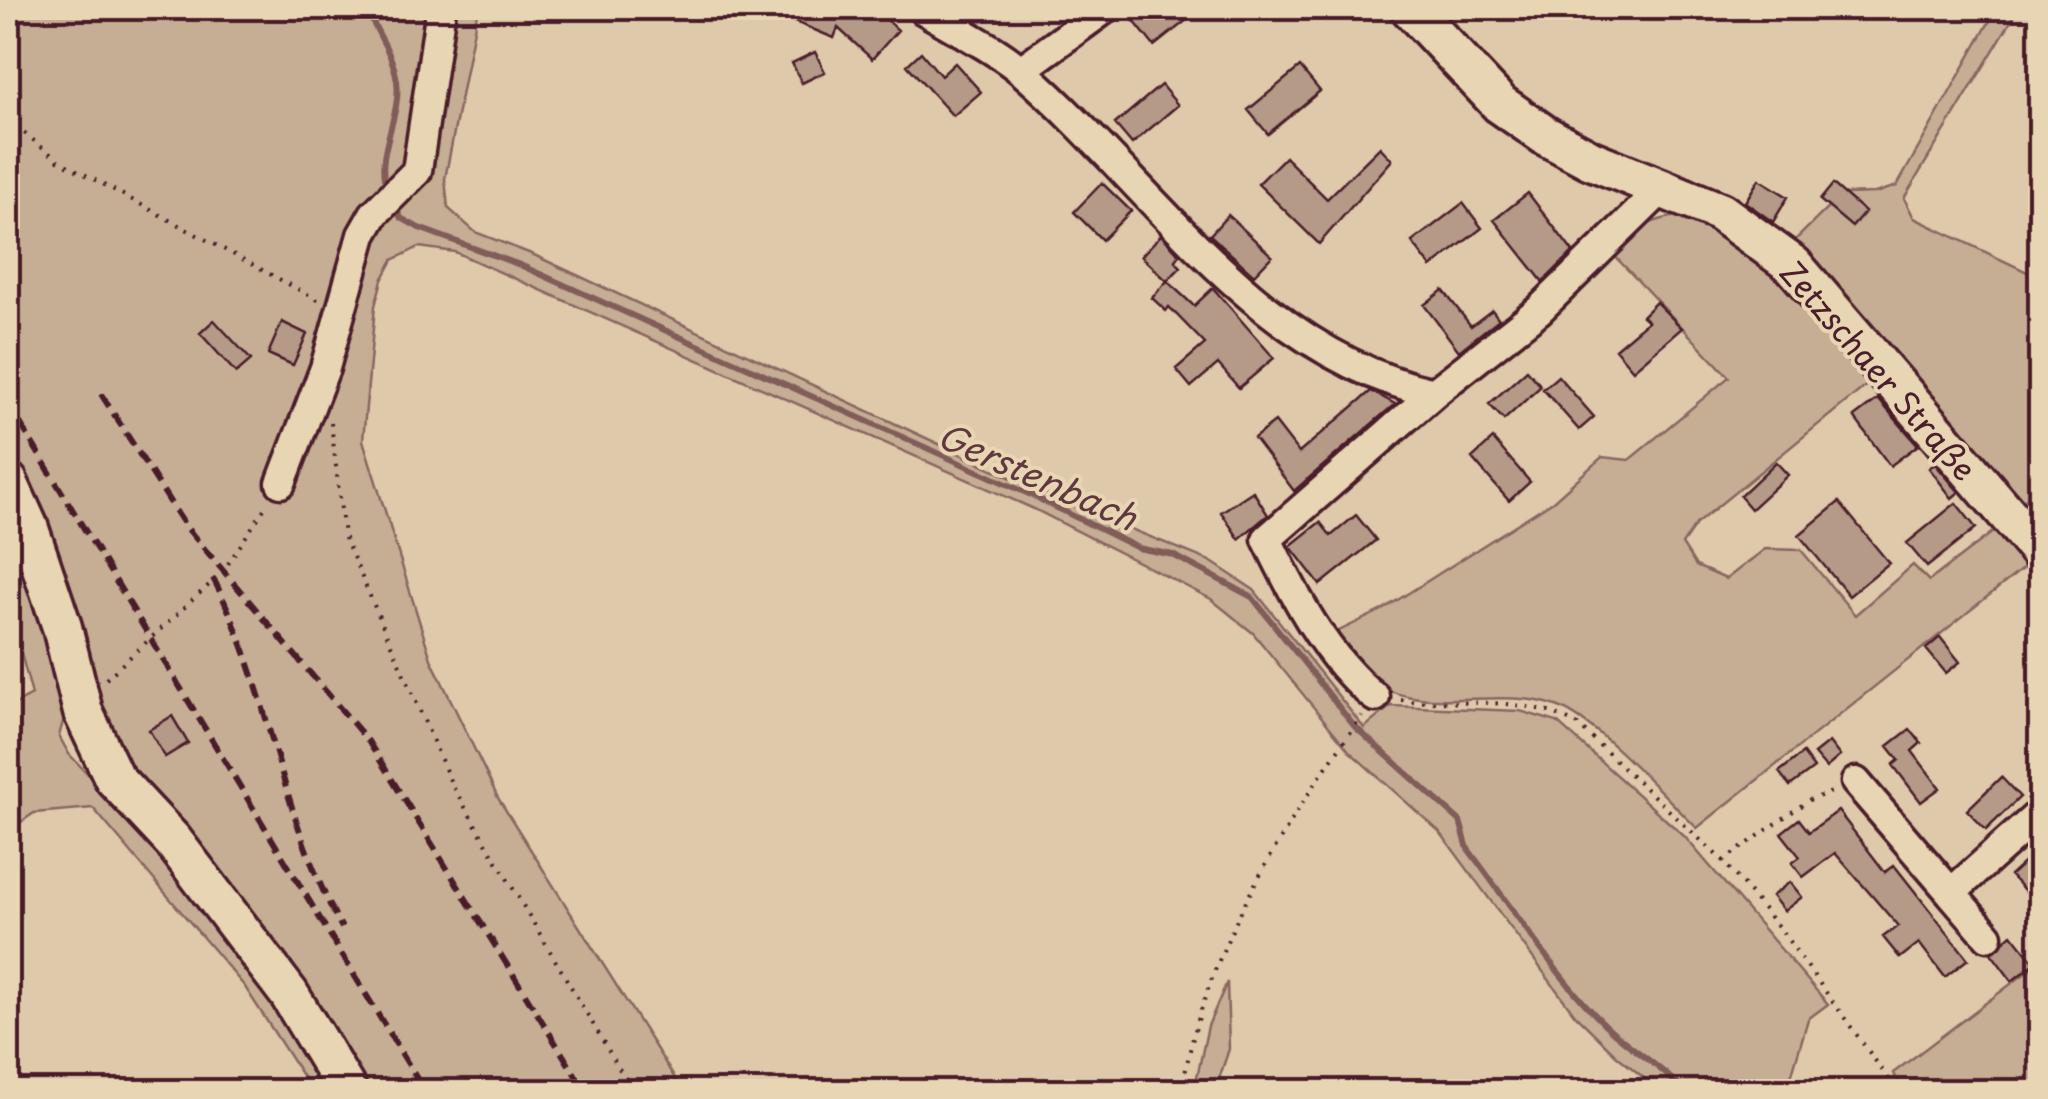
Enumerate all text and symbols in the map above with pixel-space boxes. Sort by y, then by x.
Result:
street label: Zetzschaer Straße [1769,249,1989,491]
water label: Gerstenbach [930,407,1147,543]

